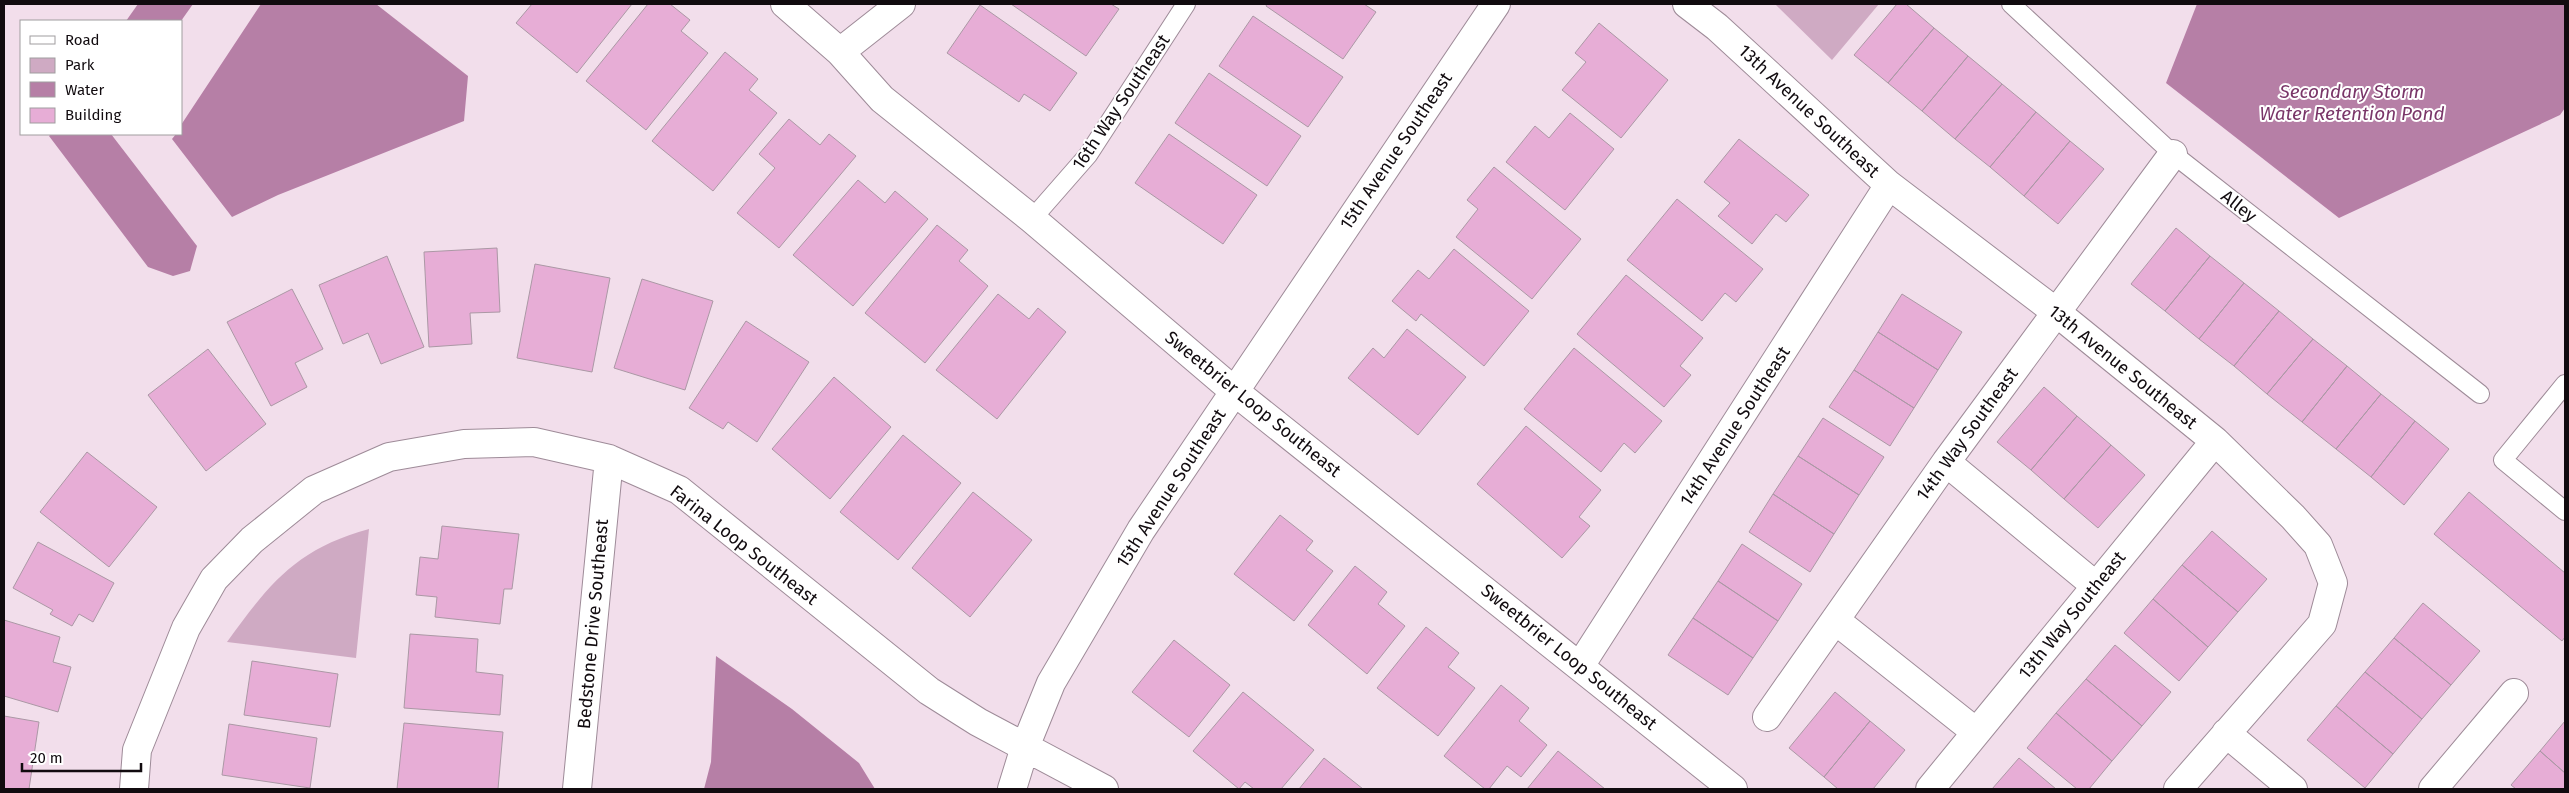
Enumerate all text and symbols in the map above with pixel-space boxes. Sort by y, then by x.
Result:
legend [20,20,182,135]
street label: 16th Way Southeast [1068,30,1175,174]
text: Road [65,31,100,49]
street label: 13th Avenue Southeast [1734,40,1885,183]
text: Park [65,56,95,74]
street label: 15th Avenue Southeast [1335,68,1457,234]
water label: Secondary Storm Water Retention Pond [2259,80,2445,125]
text: Water [65,81,104,99]
text: Building [65,106,121,124]
street label: Alley [2217,185,2261,227]
street label: 13th Avenue Southeast [2044,300,2202,434]
street label: Sweetbrier Loop Southeast [1161,326,1346,482]
street label: 14th Avenue Southeast [1675,342,1795,510]
street label: 14th Way Southeast [1911,363,2023,505]
street label: 15th Avenue Southeast [1111,404,1231,572]
street label: Farina Loop Southeast [666,480,823,610]
street label: Bedstone Drive Southeast [573,518,613,730]
street label: 13th Way Southeast [2014,546,2131,683]
street label: Sweetbrier Loop Southeast [1477,579,1662,735]
scale bar [22,740,141,772]
text: 20 m [30,749,63,767]

